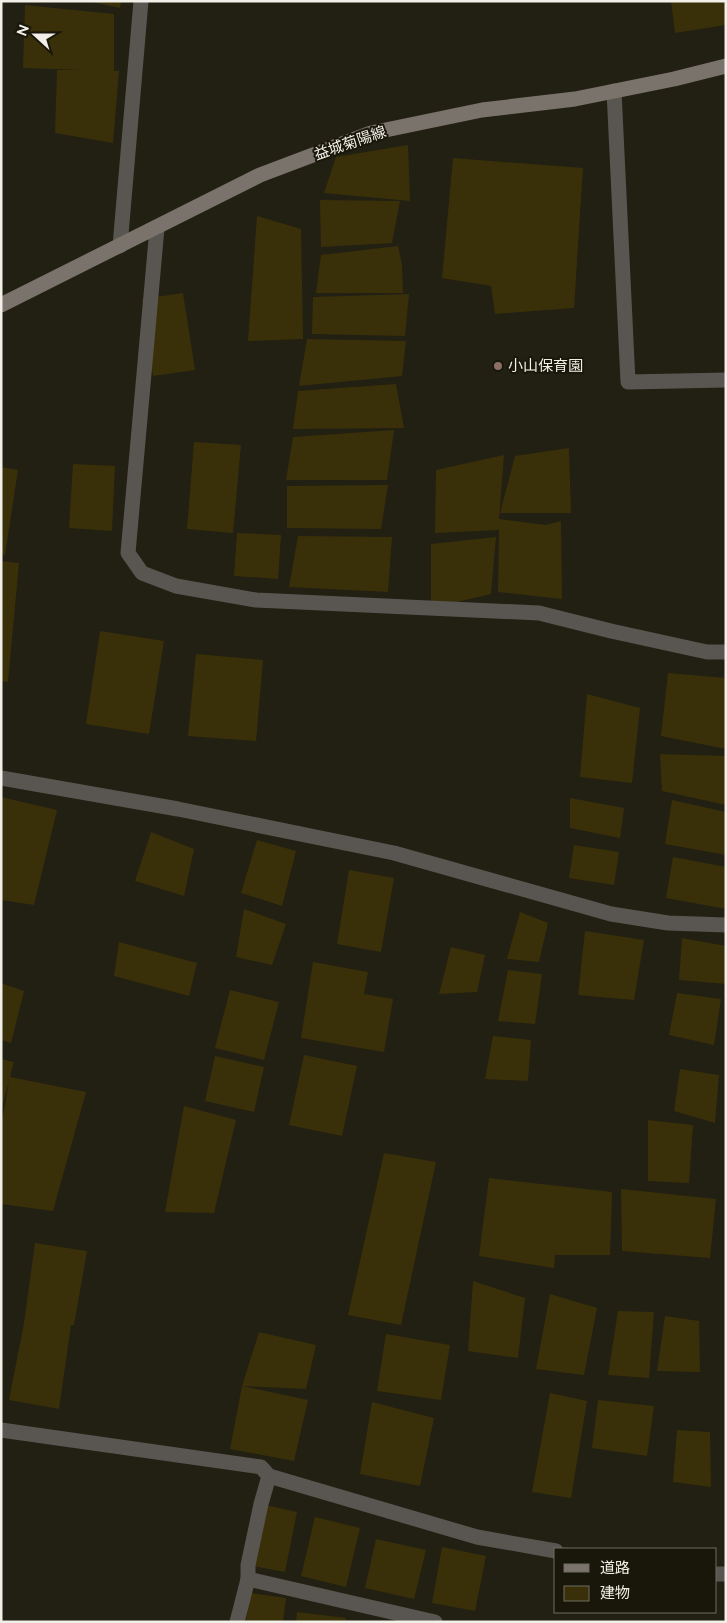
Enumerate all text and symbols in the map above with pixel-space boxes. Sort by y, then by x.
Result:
north arrow [10,10,60,60]
text: N [13,22,32,38]
street label: 益城菊陽線 [312,122,388,164]
place label: 小山保育園 [508,357,583,375]
marker: 小山保育園 [492,360,504,372]
legend [554,1548,717,1613]
text: 道路 [600,1559,630,1577]
text: 建物 [600,1584,630,1602]

